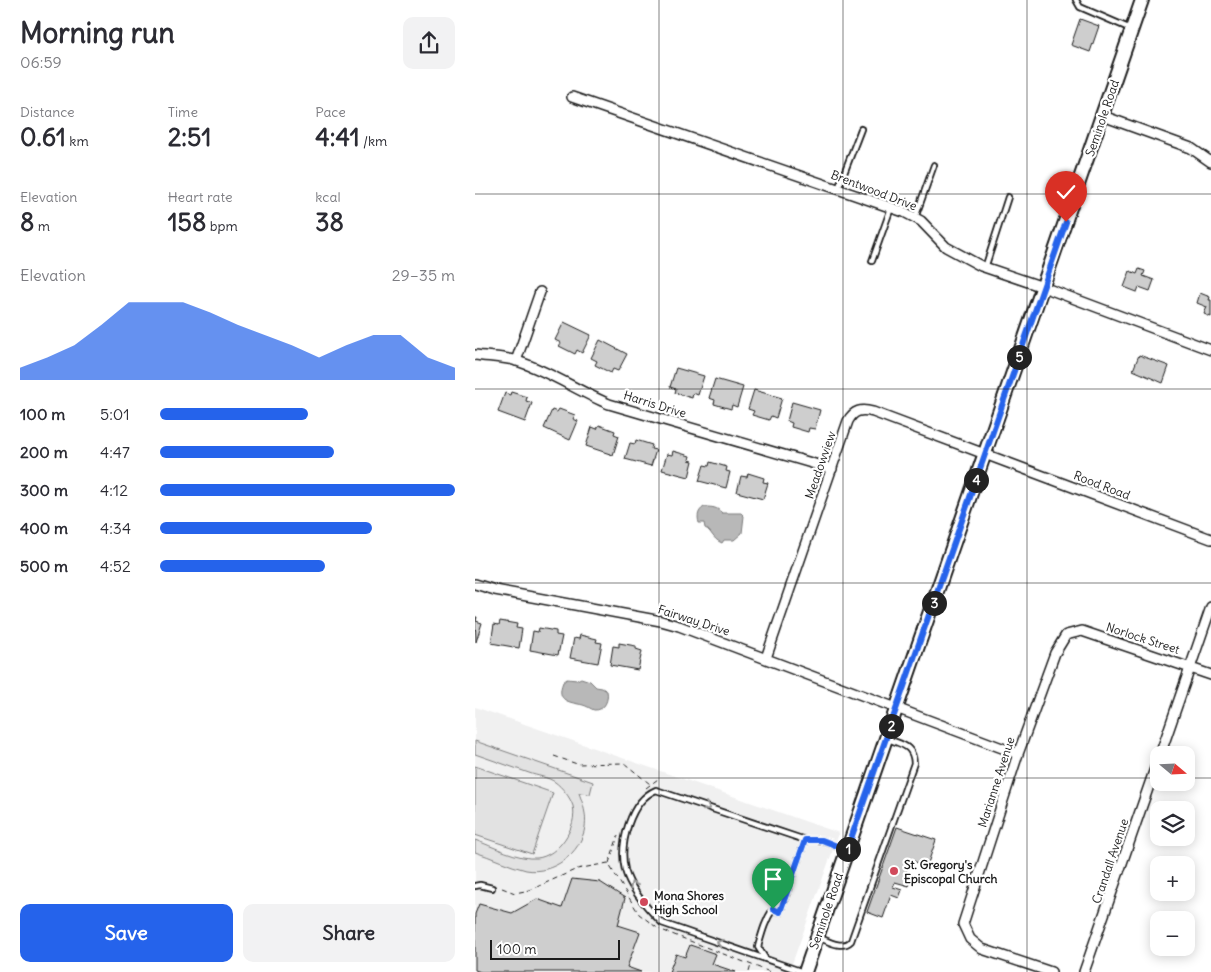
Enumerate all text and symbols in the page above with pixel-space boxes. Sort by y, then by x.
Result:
text: Morning run [20,15,175,51]
button: share [403,17,455,69]
text: 06:59 [20,52,62,72]
street label: Seminole Road [1082,78,1122,158]
text: Distance [20,103,75,121]
text: Time [168,103,198,121]
text: Pace [315,103,346,121]
text: 0.61 [20,121,66,153]
text: 2:51 [168,121,211,153]
text: 4:41 [315,121,360,153]
text: km [66,132,89,150]
text: /km [360,132,387,150]
street label: Brentwood Drive [829,167,919,213]
pin [1045,171,1087,222]
icon: check [1052,178,1080,206]
text: Elevation [20,188,77,206]
text: Heart rate [168,188,233,206]
text: kcal [315,188,341,206]
text: 8 [20,206,34,238]
text: 158 [168,206,206,238]
text: 38 [315,206,344,238]
text: m [34,217,50,235]
text: bpm [206,217,238,235]
text: Elevation [20,265,86,285]
text: 29–35 m [392,265,455,285]
pin: 5 [1007,344,1031,370]
text: 5 [1015,348,1024,366]
street label: Harris Drive [622,387,688,421]
text: 100 m [20,404,65,424]
text: 5:01 [100,404,130,424]
street label: Meadowview [801,429,839,501]
text: 200 m [20,442,68,462]
text: 4:47 [100,442,130,462]
street label: Rood Road [1072,467,1132,503]
pin: 4 [963,468,989,492]
text: 4 [972,471,981,489]
text: 300 m [20,480,68,500]
text: 4:12 [100,480,128,500]
text: 400 m [20,518,68,538]
text: 4:34 [100,518,131,538]
text: 500 m [20,556,68,576]
text: 4:52 [100,556,131,576]
pin: 3 [921,590,947,616]
text: 3 [931,594,938,612]
street label: Fairway Drive [656,601,732,639]
street label: Norlock Street [1104,619,1182,657]
pin: 2 [879,714,903,738]
text: 2 [888,717,895,735]
street label: Marianne Avenue [974,735,1018,829]
north arrow [1150,746,1195,791]
map controls [1150,746,1195,956]
one-way arrow [702,801,710,811]
button: layers [1150,801,1195,846]
street label: Crandall Avenue [1088,817,1132,905]
pin: 1 [835,836,861,862]
text: 1 [846,840,851,858]
button: + [1150,856,1195,901]
place label: St. Gregory's Episcopal Church [904,857,998,887]
pin [752,858,794,909]
icon: arrive [759,865,787,893]
marker: St. Gregory's Episcopal Church [888,865,900,877]
street label: Seminole Road [806,871,846,951]
one-way arrow [629,881,639,890]
place label: Mona Shores High School [654,888,724,918]
marker: Mona Shores High School [638,896,650,908]
button: Save [20,904,233,962]
button: Share [243,904,455,962]
button: − [1150,911,1195,956]
scale bar [490,937,620,960]
one-way arrow [716,939,725,949]
text: 100 m [497,940,537,958]

